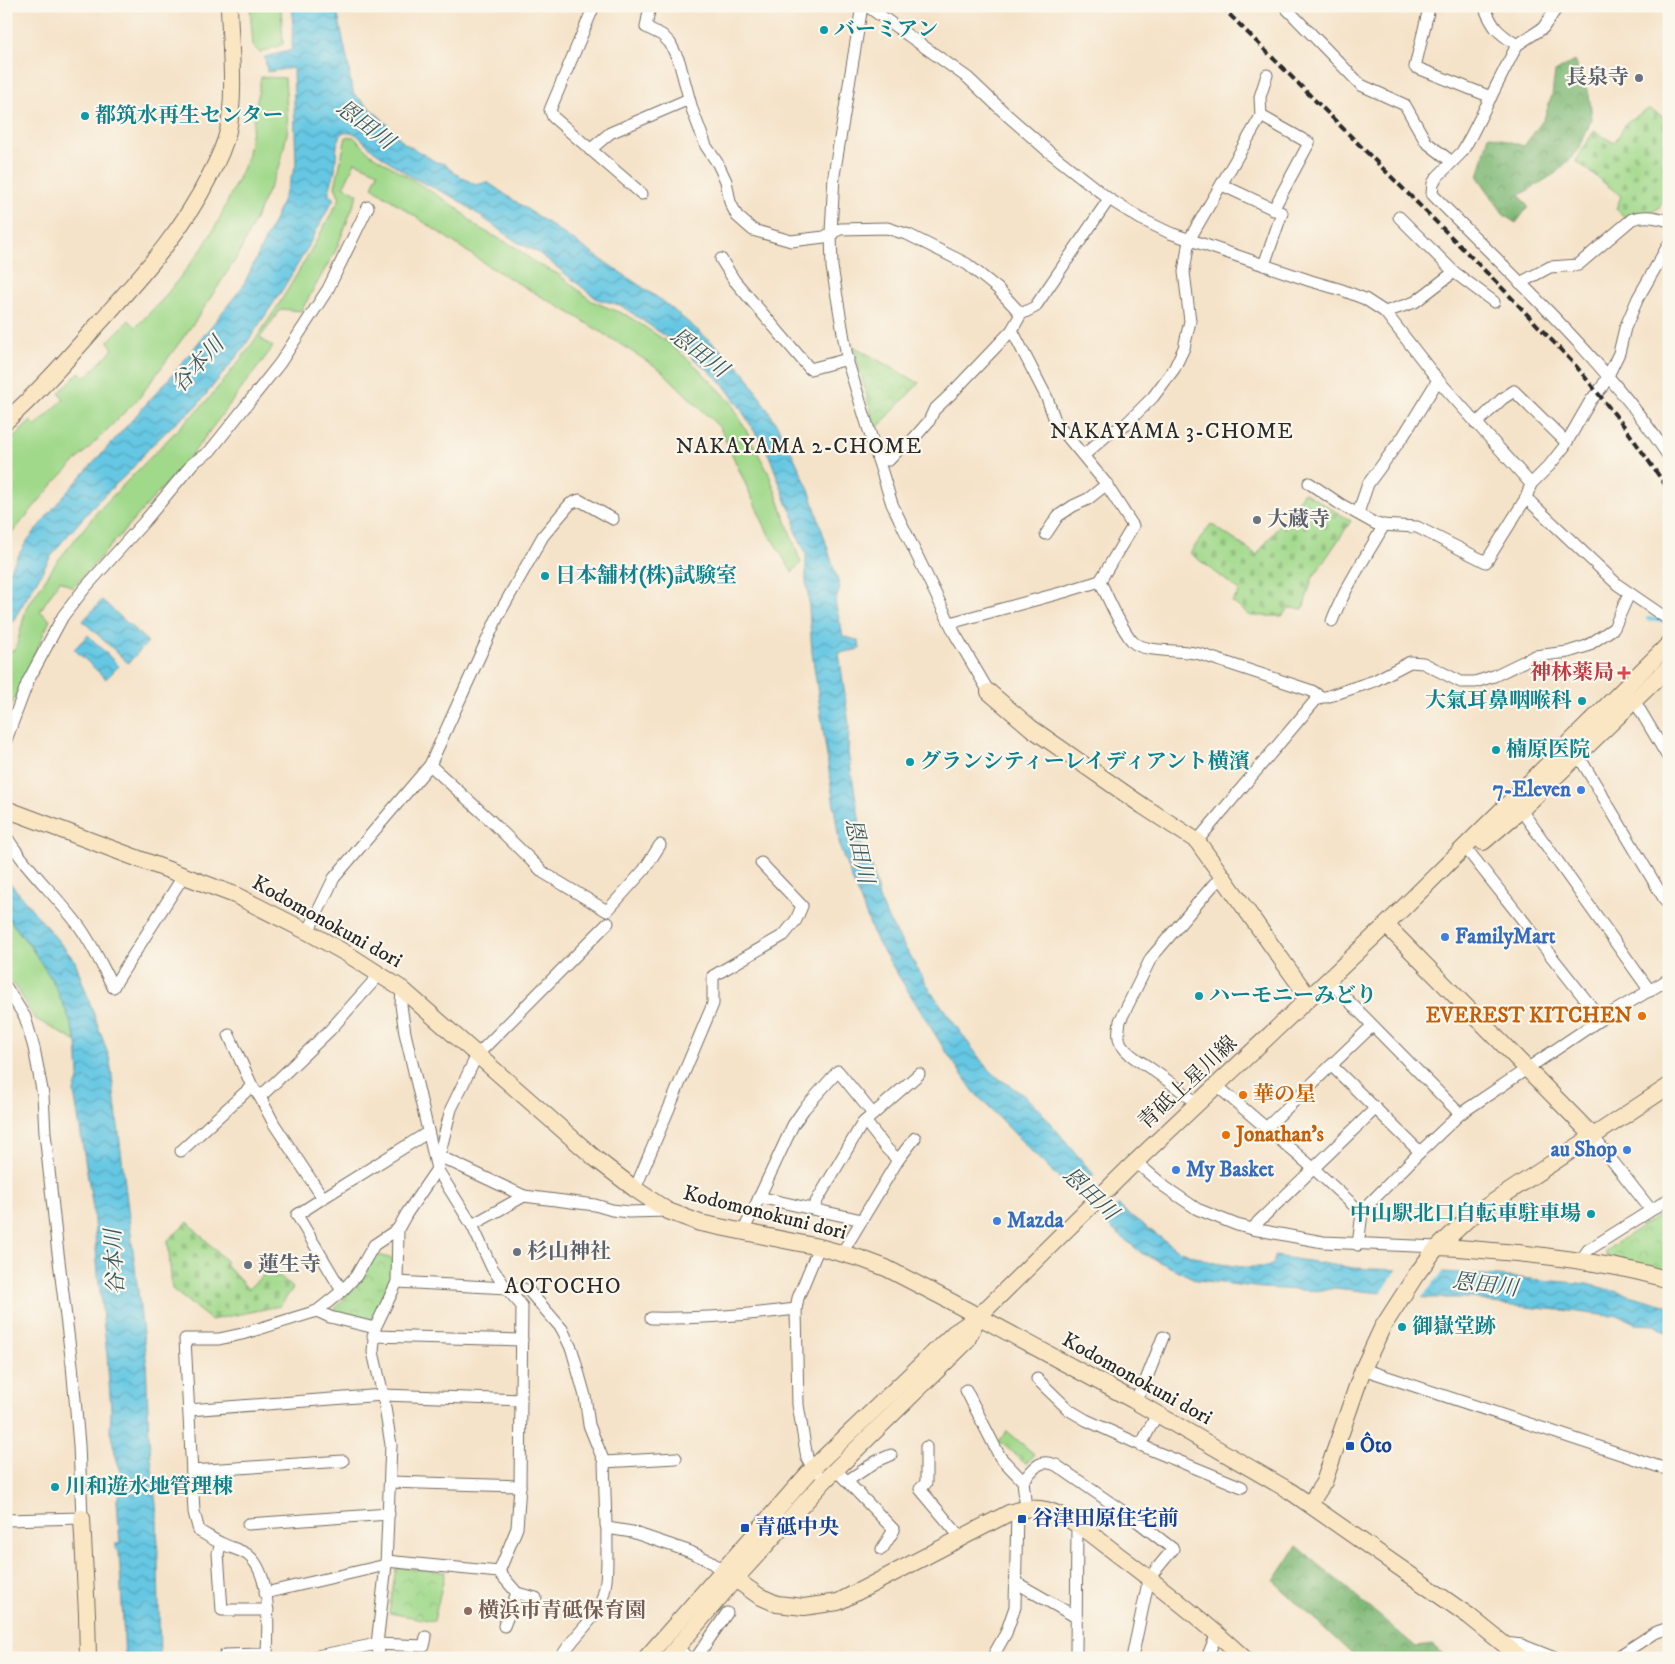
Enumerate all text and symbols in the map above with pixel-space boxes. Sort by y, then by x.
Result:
place label: バーミアン [834,17,938,43]
marker: バーミアン [818,24,830,36]
place label: 長泉寺 [1566,65,1629,91]
marker: 長泉寺 [1633,72,1645,84]
water label: 恩田川 [331,94,401,157]
place label: 都筑水再生センター [95,103,283,129]
marker: 都筑水再生センター [79,110,91,122]
water label: 恩田川 [665,322,735,385]
water label: 谷本川 [166,330,231,399]
district label: NAKAYAMA 3-CHOME [1050,418,1294,445]
district label: NAKAYAMA 2-CHOME [676,433,922,460]
place label: 大蔵寺 [1267,507,1330,533]
marker: 大蔵寺 [1251,514,1263,526]
place label: 日本舗材(株)試験室 [555,563,737,589]
marker: 日本舗材(株)試験室 [539,570,551,582]
place label: 神林薬局 [1530,660,1614,686]
marker: 神林薬局 [1618,667,1630,679]
place label: 大氣耳鼻咽喉科 [1425,688,1572,714]
marker: 大氣耳鼻咽喉科 [1576,695,1588,707]
place label: 楠原医院 [1506,737,1590,763]
marker: 楠原医院 [1490,744,1502,756]
place label: グランシティーレイディアント横濱 [920,749,1250,775]
marker: グランシティーレイディアント横濱 [904,756,916,768]
place label: 7-Eleven [1493,777,1572,803]
marker: 7-Eleven [1575,784,1587,796]
water label: 恩田川 [839,816,879,888]
street label: Kodomonokuni dori [247,870,407,974]
place label: FamilyMart [1455,924,1556,950]
marker: FamilyMart [1439,931,1451,943]
place label: ハーモニーみどり [1209,983,1377,1009]
marker: ハーモニーみどり [1193,990,1205,1002]
place label: EVEREST KITCHEN [1426,1003,1632,1029]
marker: EVEREST KITCHEN [1636,1010,1648,1022]
street label: 青砥上星川線 [1133,1031,1243,1135]
place label: 華の星 [1253,1082,1316,1108]
marker: 華の星 [1237,1089,1249,1101]
place label: Jonathan's [1234,1122,1324,1148]
marker: Jonathan's [1220,1129,1232,1141]
place label: au Shop [1551,1137,1617,1163]
marker: au Shop [1621,1144,1633,1156]
place label: My Basket [1186,1157,1274,1183]
water label: 恩田川 [1057,1162,1125,1228]
marker: My Basket [1170,1164,1182,1176]
street label: Kodomonokuni dori [681,1180,849,1246]
place label: 中山駅北口自転車駐車場 [1350,1201,1581,1227]
place label: Mazda [1007,1208,1065,1234]
marker: 中山駅北口自転車駐車場 [1585,1208,1597,1220]
marker: Mazda [991,1215,1003,1227]
water label: 谷本川 [100,1226,130,1296]
place label: 杉山神社 [527,1239,611,1265]
marker: 杉山神社 [511,1246,523,1258]
place label: 蓮生寺 [258,1252,321,1278]
marker: 蓮生寺 [242,1259,254,1271]
water label: 恩田川 [1451,1268,1521,1303]
district label: AOTOCHO [504,1273,622,1300]
place label: 御嶽堂跡 [1412,1314,1496,1340]
marker: 御嶽堂跡 [1396,1321,1408,1333]
street label: Kodomonokuni dori [1057,1327,1217,1431]
place label: Ôto [1360,1431,1392,1459]
marker: Ôto [1344,1440,1356,1452]
place label: 川和遊水地管理棟 [65,1474,233,1500]
marker: 川和遊水地管理棟 [49,1481,61,1493]
place label: 谷津田原住宅前 [1032,1506,1179,1532]
marker: 谷津田原住宅前 [1016,1513,1028,1525]
place label: 青砥中央 [755,1515,839,1541]
marker: 青砥中央 [739,1522,751,1534]
place label: 横浜市青砥保育園 [478,1598,646,1624]
marker: 横浜市青砥保育園 [462,1605,474,1617]

